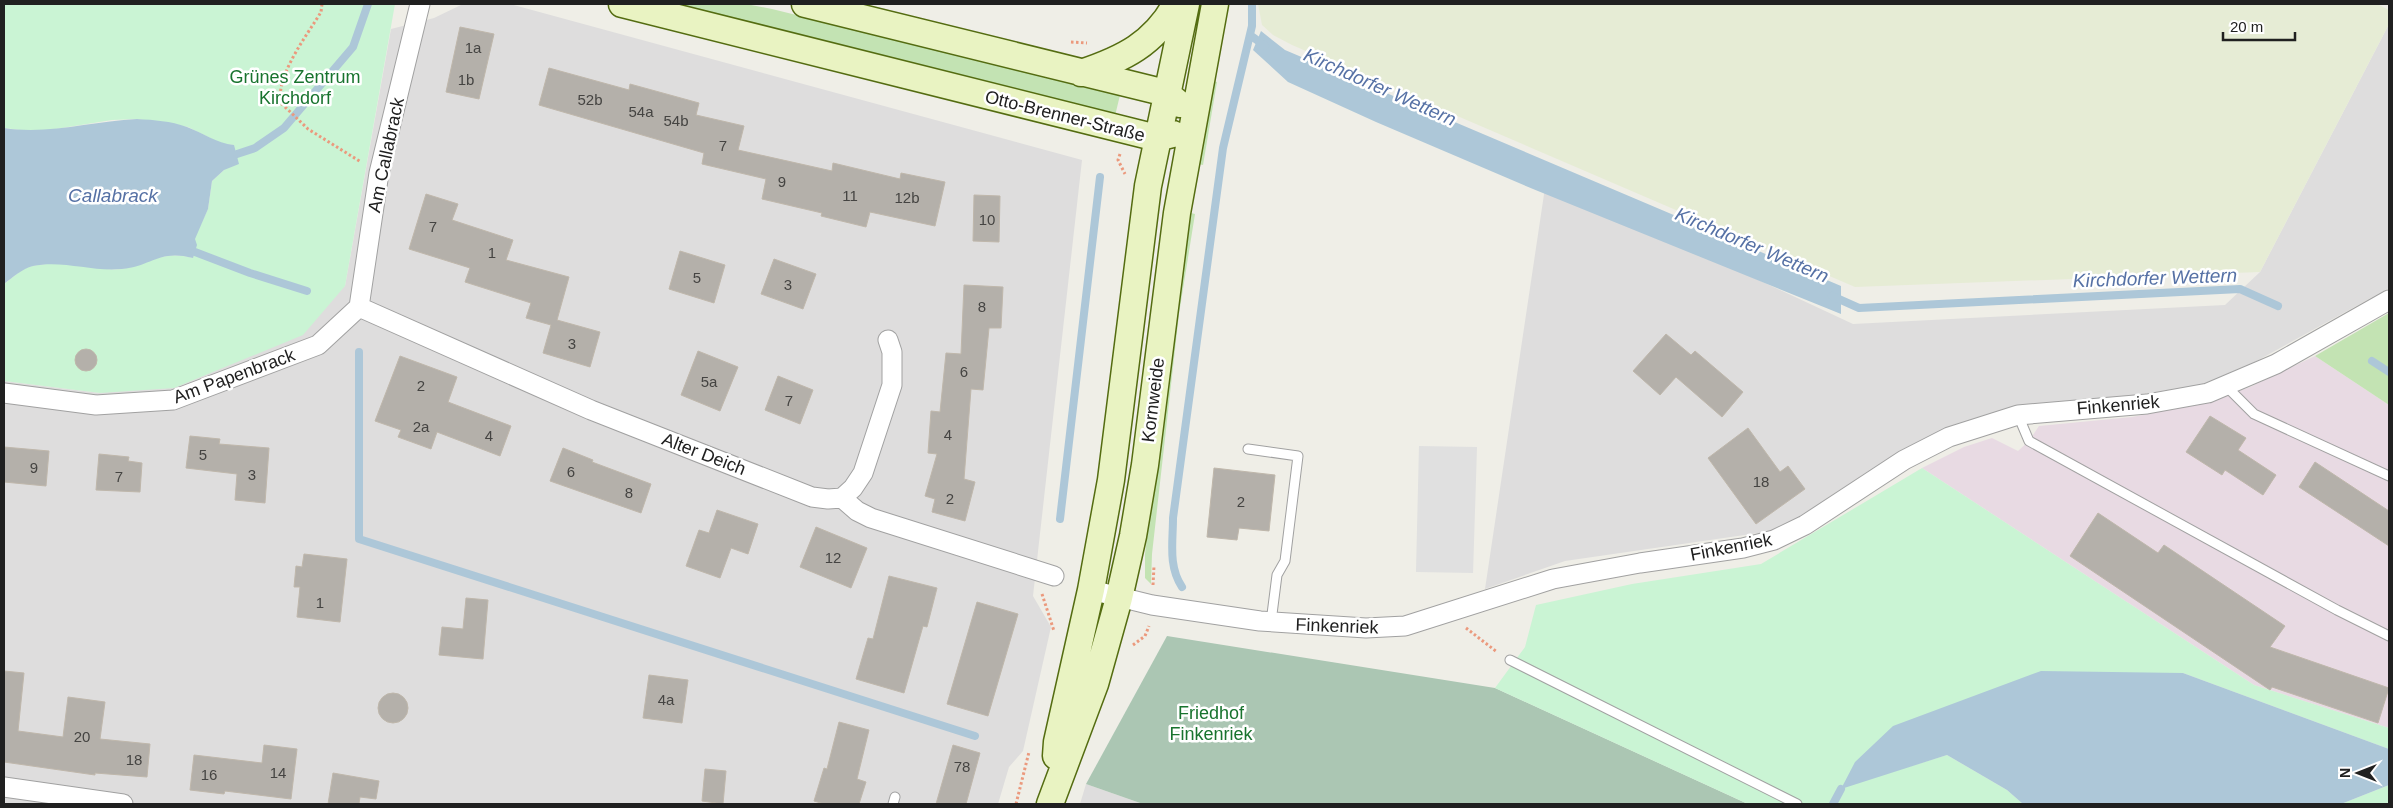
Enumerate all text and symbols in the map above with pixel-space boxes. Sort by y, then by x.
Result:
scale bar [2223,10,2296,42]
text: 20 m [2230,18,2263,35]
house number: 1a [465,39,482,56]
water label: Kirchdorfer Wettern [1301,44,1459,130]
park label: Grünes Zentrum Kirchdorf [229,67,361,108]
house number: 1b [458,71,474,88]
street label: Otto-Brenner-Straße [983,86,1147,146]
house number: 52b [577,91,603,108]
street label: Am Callabrack [364,95,408,214]
house number: 54a [628,103,654,120]
house number: 54b [663,112,689,129]
house number: 7 [719,137,727,154]
house number: 9 [778,173,786,190]
water label: Callabrack [68,185,159,206]
house number: 11 [842,187,858,204]
house number: 12b [894,189,920,206]
water label: Kirchdorfer Wettern [1672,203,1832,287]
house number: 10 [979,211,995,228]
house number: 7 [429,218,437,235]
house number: 1 [488,244,496,261]
water label: Kirchdorfer Wettern [2072,265,2238,291]
house number: 5 [693,269,701,286]
house number: 3 [784,276,792,293]
house number: 8 [978,298,986,315]
house number: 3 [568,335,576,352]
street label: Am Papenbrack [170,344,299,407]
street label: Kornweide [1138,357,1168,443]
house number: 6 [960,363,968,380]
house number: 5a [701,373,718,390]
house number: 2 [417,377,425,394]
street label: Finkenriek [2076,391,2161,419]
house number: 7 [785,392,793,409]
house number: 2a [413,418,430,435]
house number: 4 [944,426,952,443]
house number: 4 [485,427,493,444]
street label: Alter Deich [659,429,749,479]
house number: 5 [199,446,207,463]
house number: 9 [30,459,38,476]
house number: 6 [567,463,575,480]
house number: 3 [248,466,256,483]
house number: 7 [115,468,123,485]
house number: 18 [1753,473,1769,490]
house number: 8 [625,484,633,501]
house number: 2 [946,490,954,507]
house number: 2 [1237,493,1245,510]
street label: Finkenriek [1688,529,1775,565]
house number: 12 [825,549,841,566]
house number: 1 [316,594,324,611]
street label: Finkenriek [1295,615,1380,637]
house number: 4a [658,691,675,708]
park label: Friedhof Finkenriek [1169,703,1254,744]
house number: 20 [74,728,90,745]
north arrow [2333,748,2383,798]
house number: 18 [126,751,142,768]
house number: 78 [954,758,970,775]
house number: 14 [270,764,286,781]
house number: 16 [201,766,217,783]
text: N [2337,768,2353,778]

